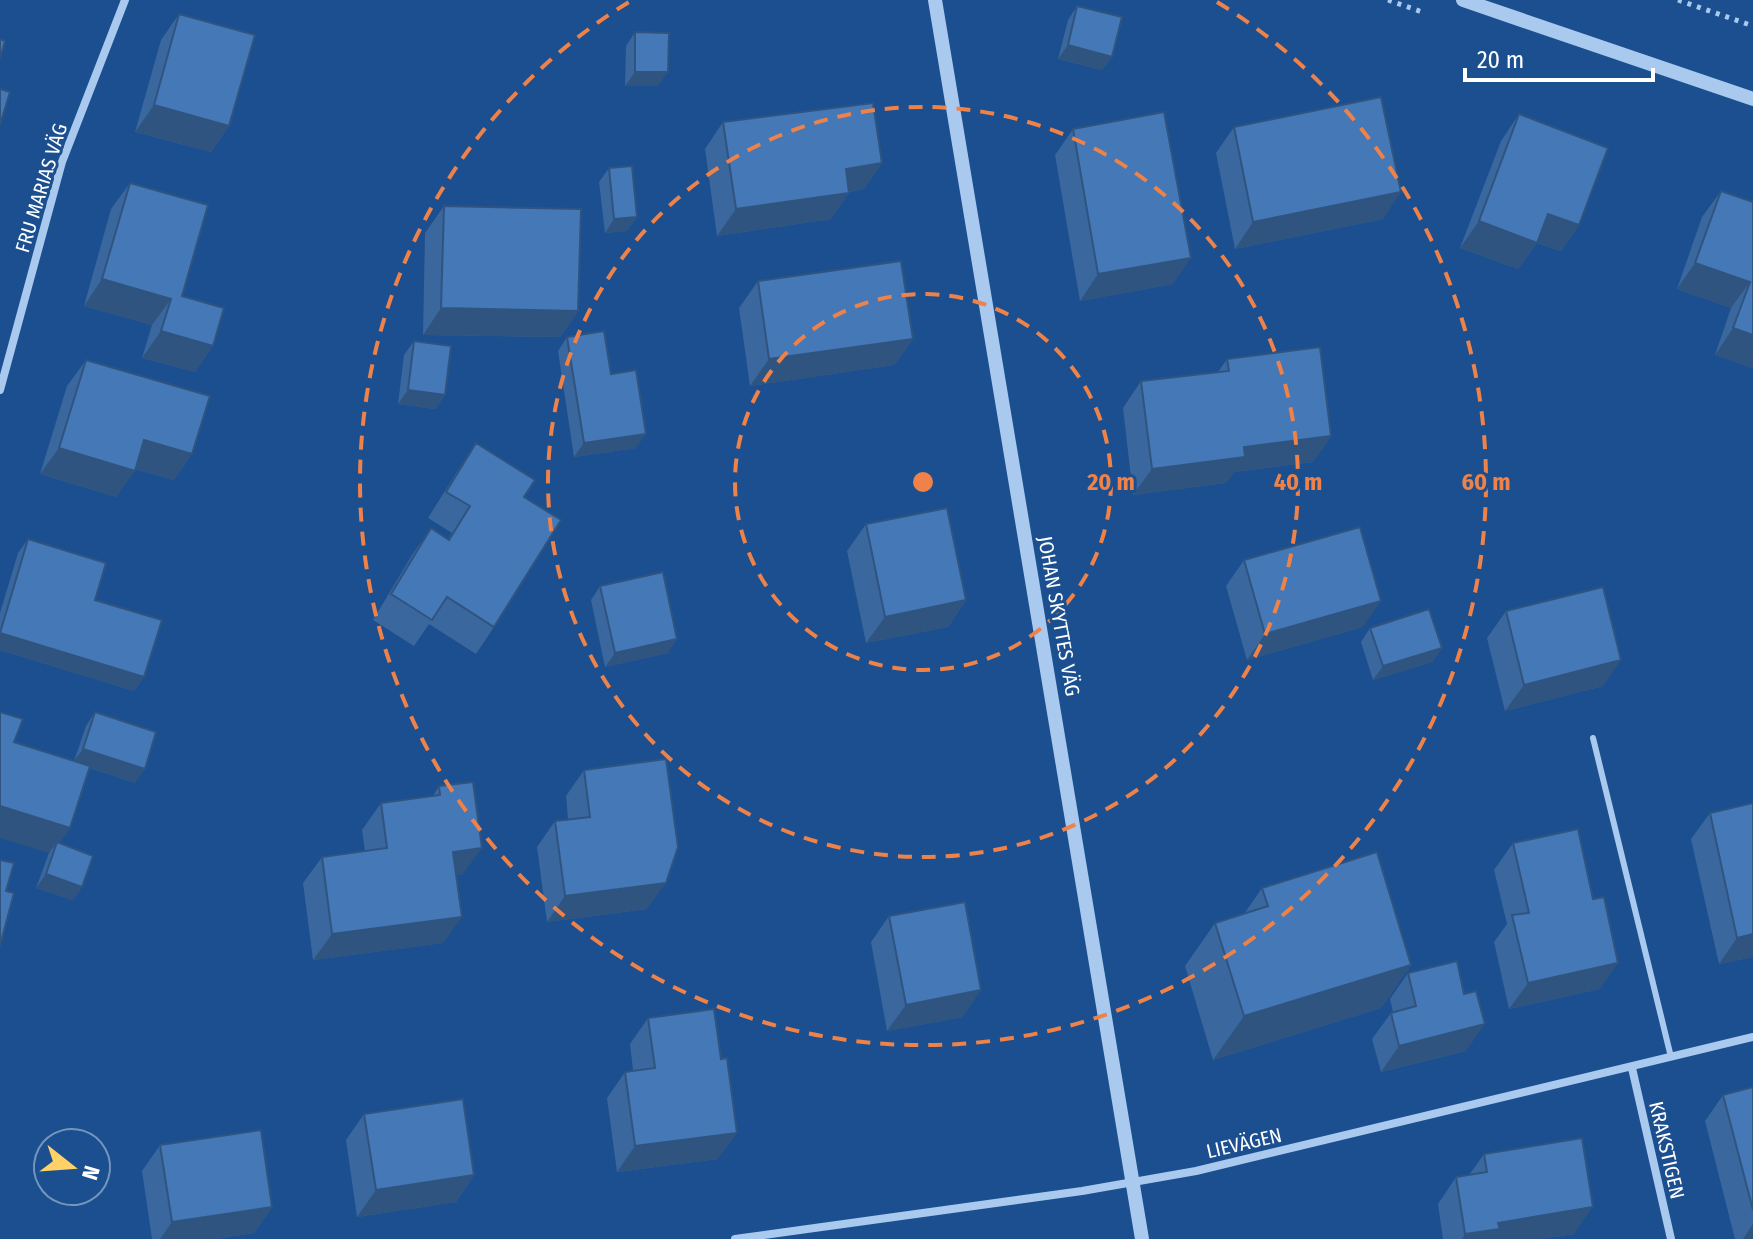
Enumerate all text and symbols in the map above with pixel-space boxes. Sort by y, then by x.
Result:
scale bar [1465,32,1653,82]
text: 20 m [1477,46,1524,74]
street label: FRU MARIAS VÄG [10,121,72,255]
centre of rings [909,468,937,496]
text: 20 m [1086,468,1135,496]
text: 40 m [1274,468,1322,496]
text: 60 m [1462,468,1510,496]
street label: JOHAN SKYTTES VÄG [1033,534,1085,698]
street label: KRAKSTIGEN [1644,1099,1690,1201]
street label: LIEVÄGEN [1204,1123,1284,1163]
north arrow [32,1127,112,1207]
text: N [76,1162,105,1183]

